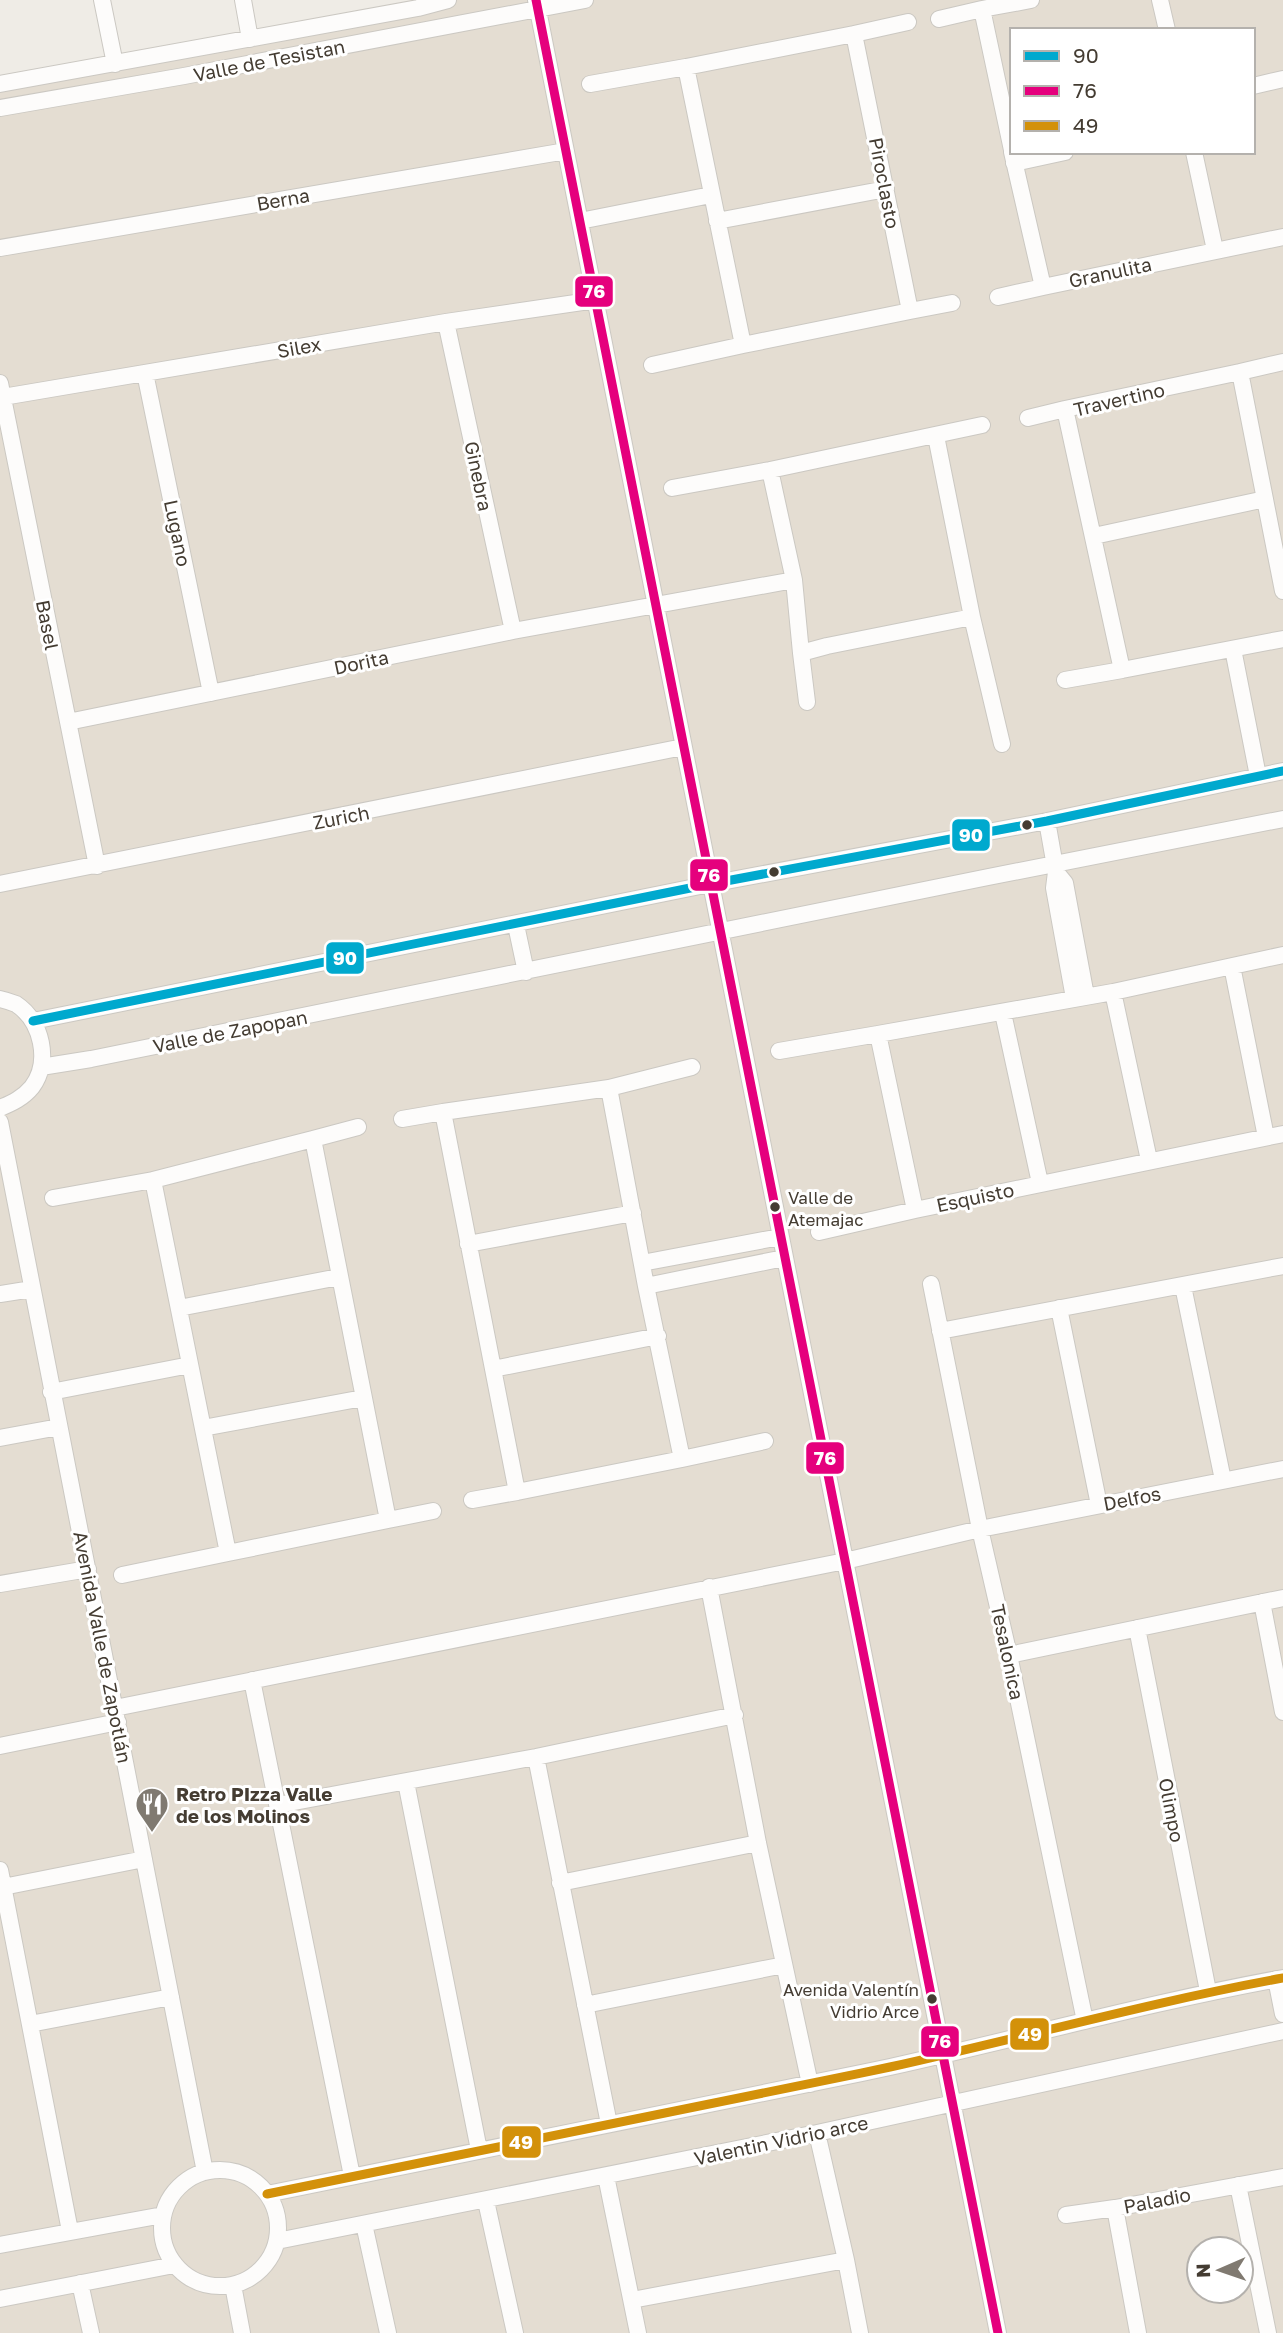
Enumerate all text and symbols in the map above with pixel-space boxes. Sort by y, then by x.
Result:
legend [1010,28,1255,154]
street label: Valle de Tesistan [191,34,347,86]
text: 90 [1073,42,1099,68]
text: 76 [1073,77,1097,103]
text: 49 [1073,112,1099,138]
street label: Piroclasto [865,135,905,231]
street label: Berna [255,183,311,215]
street label: Granulita [1067,252,1153,292]
line badge: 76 [574,275,614,308]
text: 76 [583,279,605,302]
street label: Silex [275,332,323,362]
street label: Travertino [1071,377,1167,421]
street label: Ginebra [460,439,498,513]
street label: Lugano [160,498,196,568]
street label: Basel [32,598,64,652]
street label: Dorita [331,645,391,679]
street label: Zurich [311,800,371,834]
line badge: 90 [951,818,991,852]
unlabelled marker [1020,818,1034,832]
text: 90 [959,823,983,846]
line badge: 76 [689,858,729,892]
text: 76 [698,863,720,886]
unlabelled marker [767,865,781,879]
line badge: 90 [325,941,365,975]
text: 90 [333,946,357,969]
street label: Valle de Zapopan [151,1005,309,1057]
street label: Esquisto [934,1178,1016,1216]
place label: Valle de Atemajac [788,1187,863,1230]
marker: Valle de Atemajac [768,1200,782,1214]
line badge: 76 [805,1441,845,1475]
text: 76 [814,1446,836,1469]
street label: Delfos [1101,1481,1163,1515]
street label: Avenida Valle de Zapotlán [69,1529,137,1765]
street label: Tesalonica [987,1602,1029,1702]
street label: Olimpo [1154,1776,1190,1844]
place label: Retro PIzza Valle de los Molinos [176,1782,333,1827]
restaurant icon: Retro PIzza Valle de los Molinos [133,1785,171,1834]
place label: Avenida Valentín Vidrio Arce [783,1979,919,2022]
marker: Avenida Valentín Vidrio Arce [925,1992,939,2006]
line badge: 49 [1009,2017,1050,2051]
text: 49 [1018,2022,1042,2045]
line badge: 76 [920,2025,960,2058]
text: 76 [929,2029,951,2052]
street label: Valentin Vidrio arce [692,2110,870,2170]
line badge: 49 [501,2125,542,2159]
text: 49 [509,2130,533,2153]
street label: Paladio [1121,2182,1193,2218]
north arrow [1185,2235,1255,2305]
text: N [1191,2263,1214,2278]

